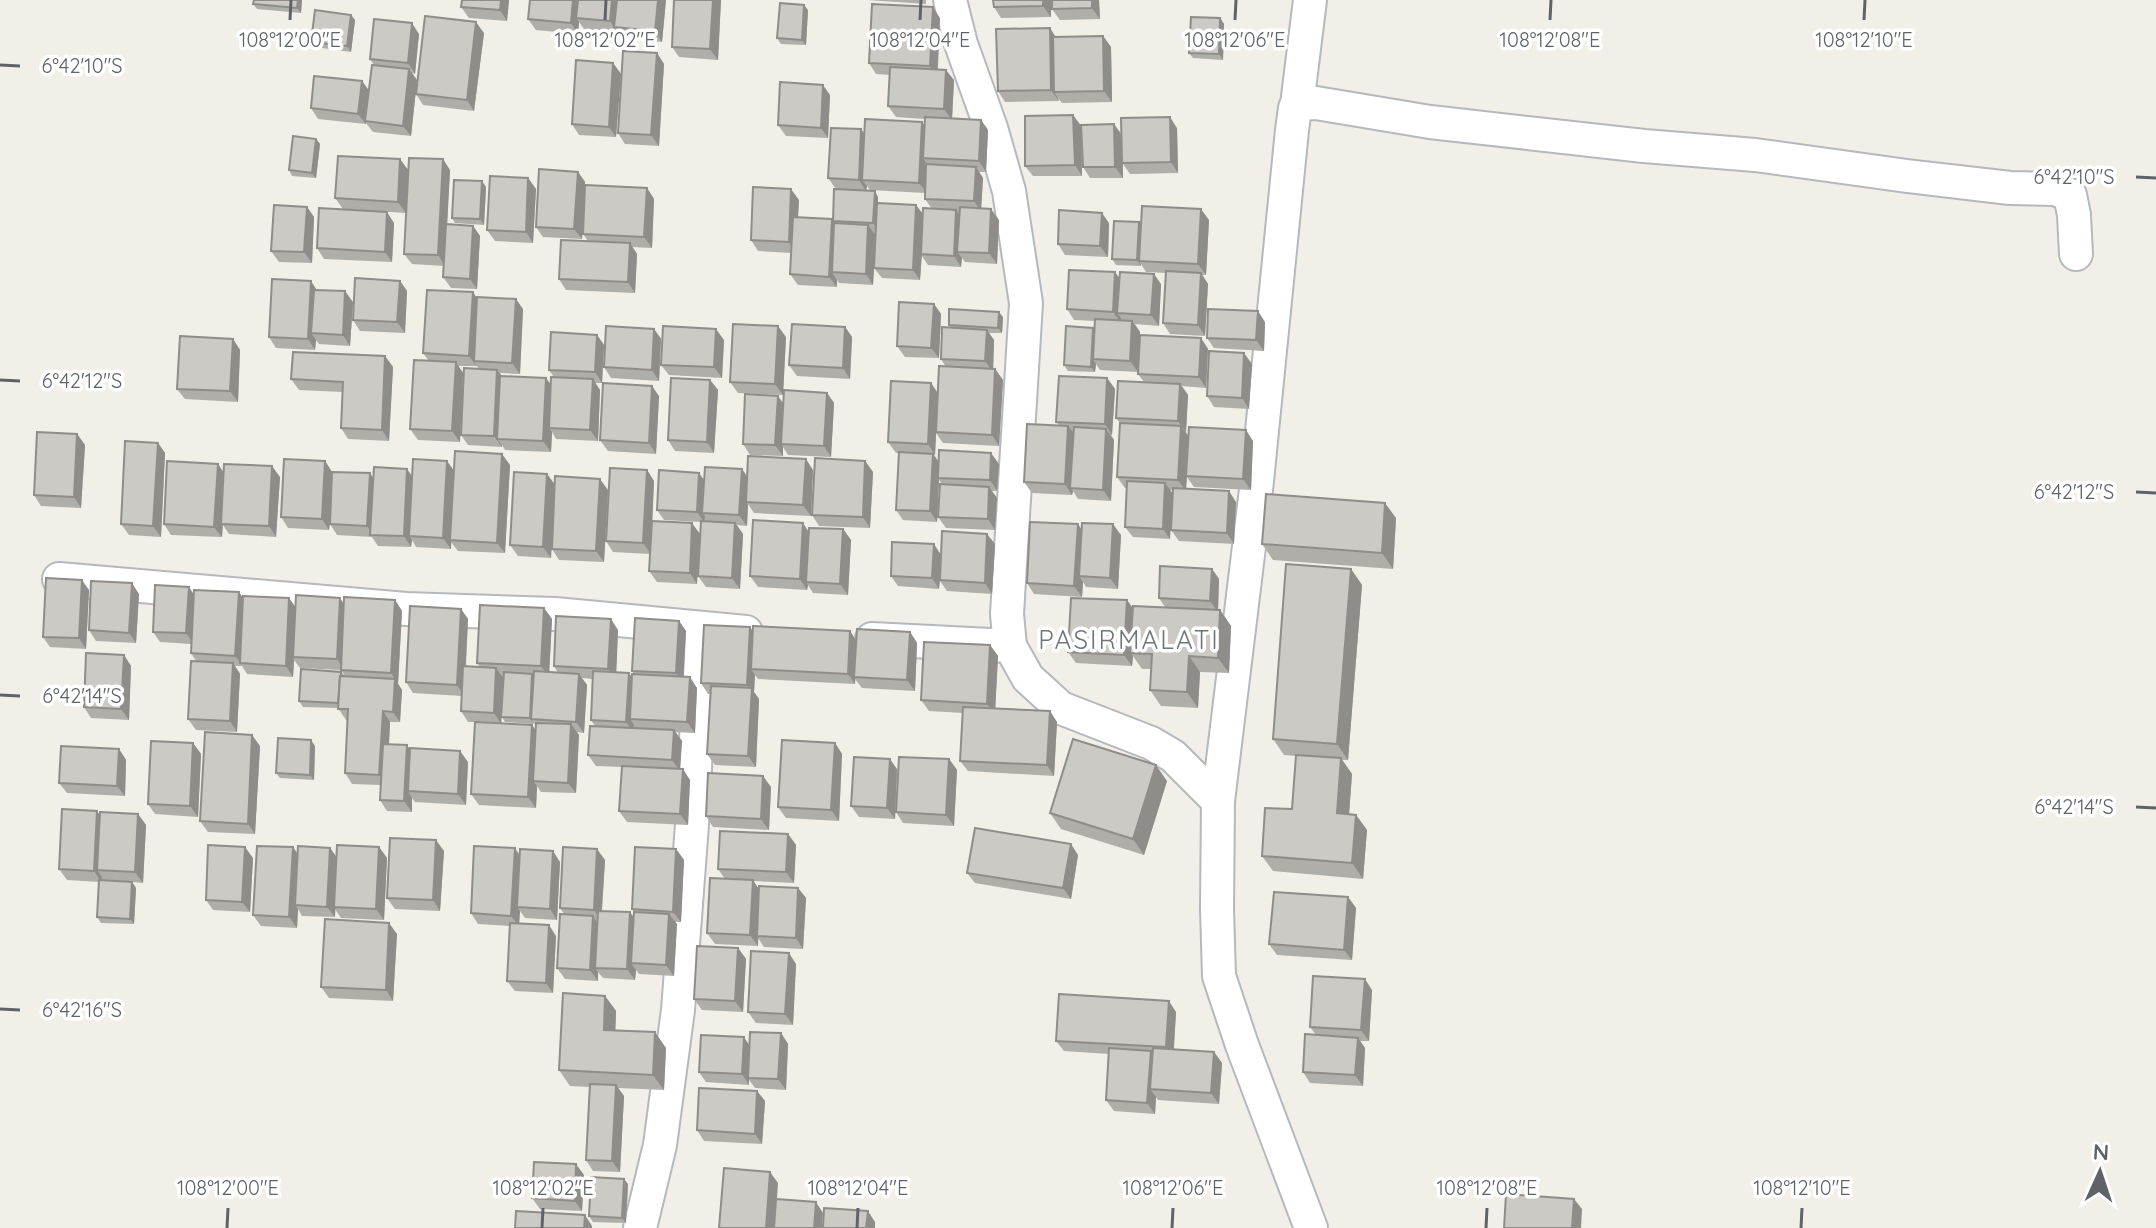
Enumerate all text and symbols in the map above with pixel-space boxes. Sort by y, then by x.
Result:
text: 108°12'00"E [239,27,341,52]
text: 108°12'02"E [554,27,656,52]
text: 108°12'04"E [870,27,970,52]
text: 108°12'06"E [1185,27,1285,52]
text: 108°12'08"E [1500,27,1600,52]
text: 108°12'10"E [1815,27,1913,52]
text: 6°42'10"S [41,53,123,78]
text: 6°42'10"S [2033,164,2115,189]
text: 6°42'12"S [42,368,122,393]
text: 6°42'12"S [2034,479,2114,504]
district label: PASIRMALATI [1038,623,1220,656]
text: 6°42'14"S [42,683,122,708]
text: 6°42'14"S [2034,794,2114,819]
text: 6°42'16"S [42,997,122,1022]
north arrow [2060,1132,2140,1212]
text: N [2092,1138,2110,1166]
text: 108°12'00"E [177,1175,279,1200]
text: 108°12'02"E [492,1175,594,1200]
text: 108°12'04"E [808,1175,908,1200]
text: 108°12'06"E [1123,1175,1223,1200]
text: 108°12'08"E [1437,1175,1537,1200]
text: 108°12'10"E [1753,1175,1851,1200]

